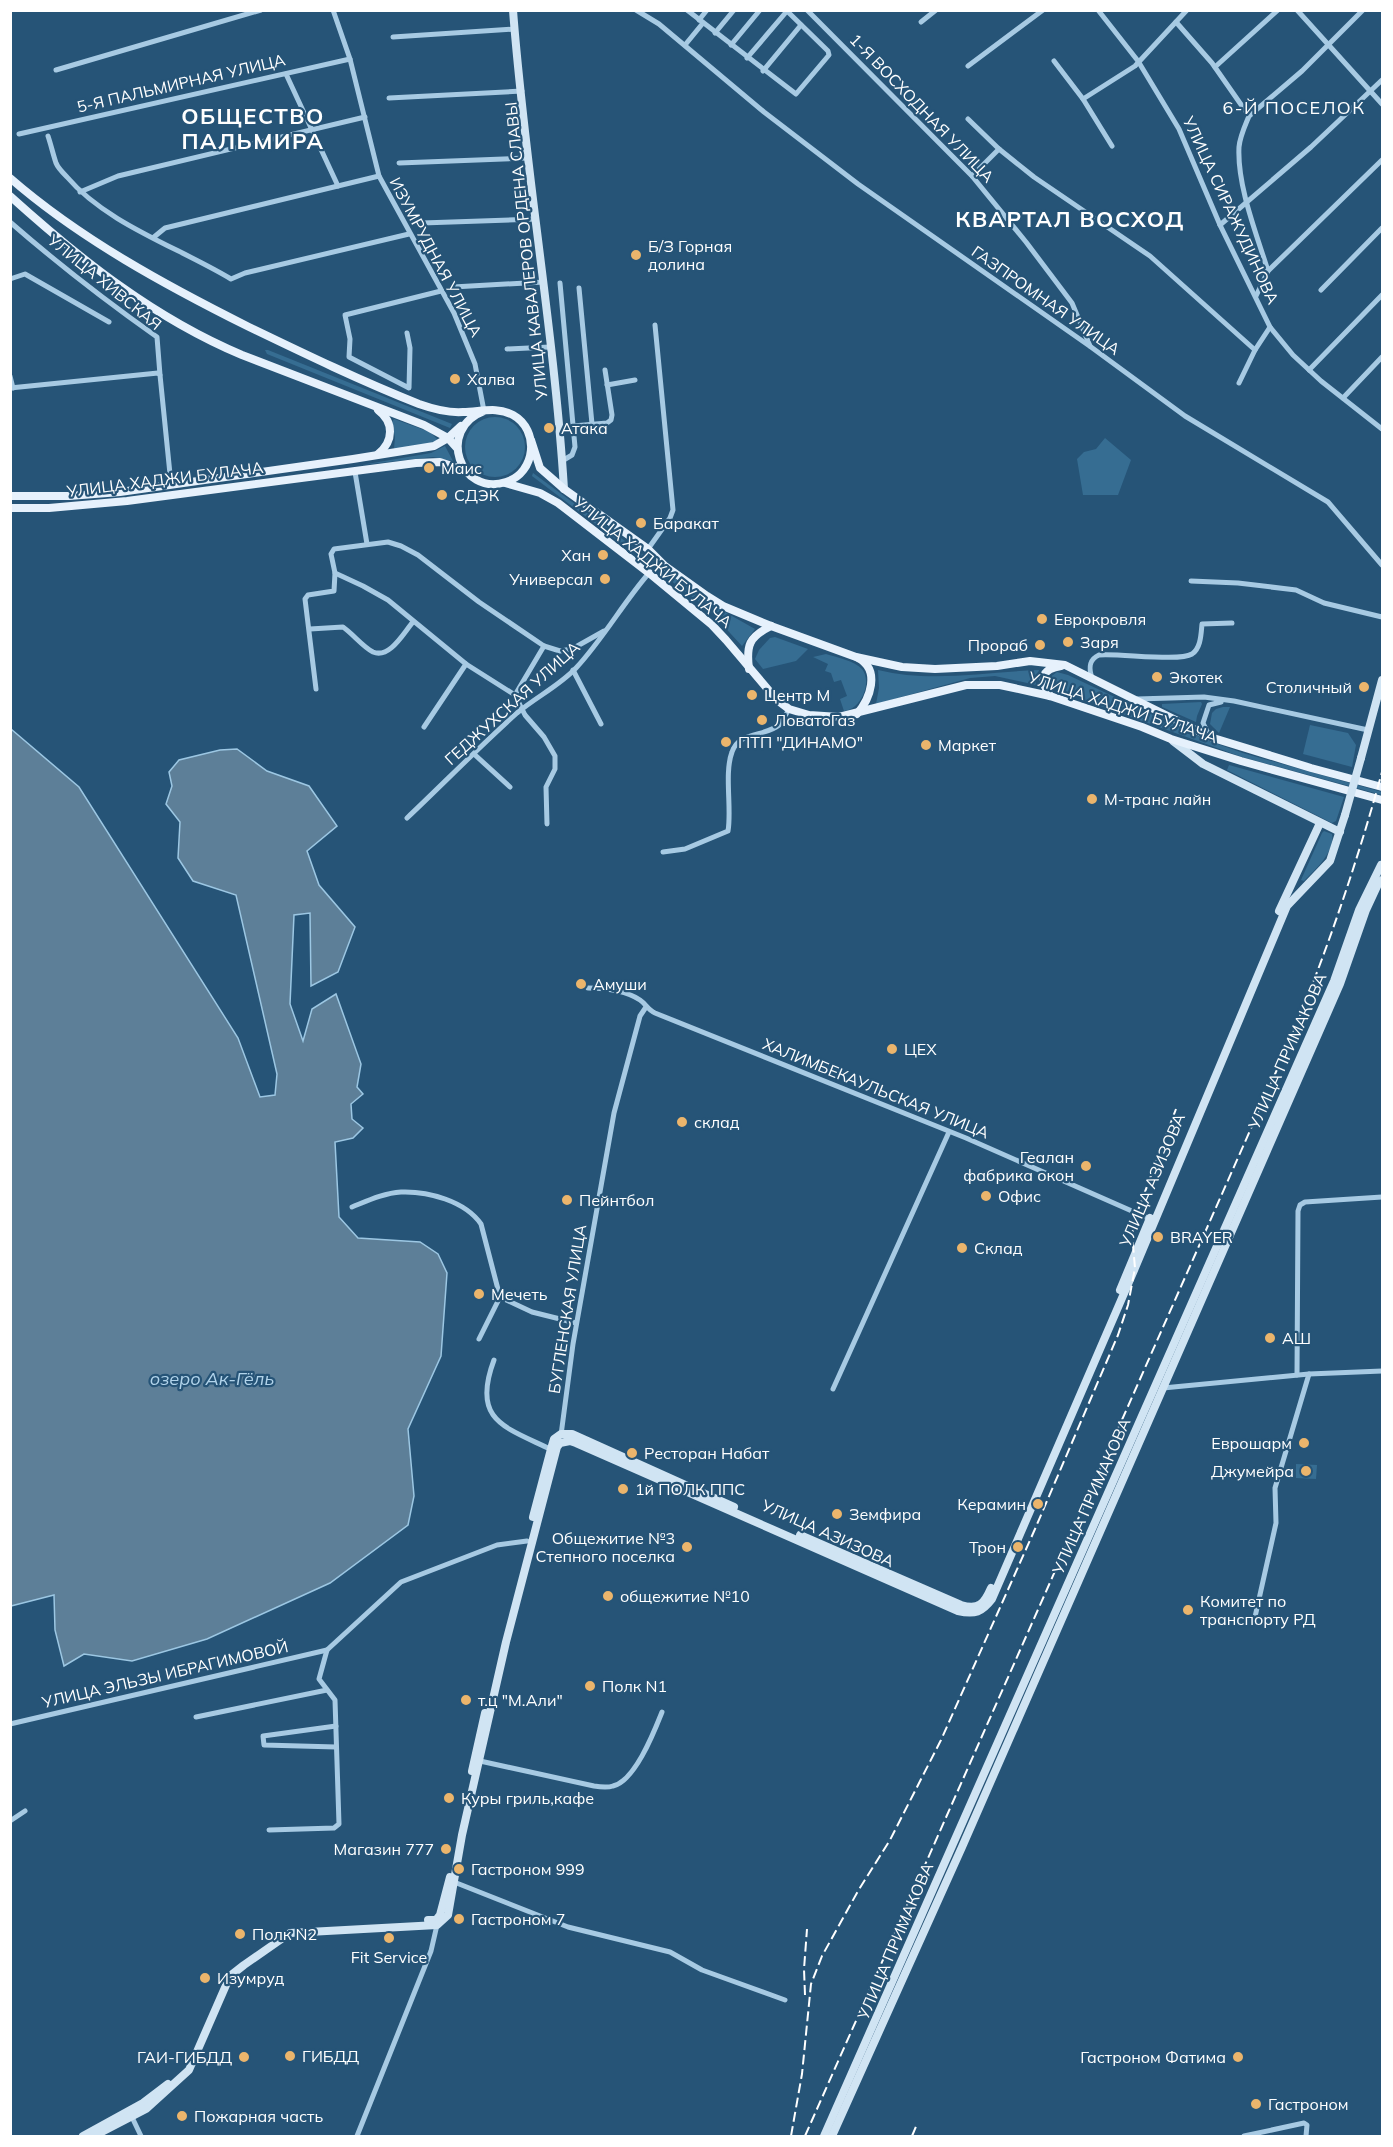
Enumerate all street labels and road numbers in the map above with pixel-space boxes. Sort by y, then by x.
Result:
street label: 1-Я ВОСХОДНАЯ УЛИЦА [846,29,998,187]
street label: 5-Я ПАЛЬМИРНАЯ УЛИЦА [75,49,287,117]
street label: УЛИЦА КАВАЛЕРОВ ОРДЕНА СЛАВЫ [500,101,552,402]
street label: УЛИЦА СИРАЖУДИНОВА [1178,112,1283,307]
street label: ИЗУМРУДНАЯ УЛИЦА [385,174,487,340]
street label: УЛИЦА ХИВСКАЯ [43,229,166,334]
street label: ГАЗПРОМНАЯ УЛИЦА [968,241,1124,359]
street label: УЛИЦА ХАДЖИ БУЛАЧА [65,457,265,501]
street label: УЛИЦА ХАДЖИ БУЛАЧА [569,491,736,632]
street label: ГЕДЖУХСКАЯ УЛИЦА [440,637,584,769]
street label: УЛИЦА ХАДЖИ БУЛАЧА [1025,667,1220,747]
street label: УЛИЦА ПРИМАКОВА [1243,970,1331,1133]
street label: ХАЛИМБЕКАУЛЬСКАЯ УЛИЦА [760,1033,992,1143]
street label: УЛИЦА АЗИЗОВА [1114,1110,1189,1251]
street label: БУГЛЕНСКАЯ УЛИЦА [544,1223,590,1395]
street label: УЛИЦА ПРИМАКОВА [1047,1415,1135,1578]
street label: УЛИЦА АЗИЗОВА [758,1494,898,1571]
street label: УЛИЦА ЭЛЬЗЫ ИБРАГИМОВОЙ [39,1636,290,1712]
street label: УЛИЦА ПРИМАКОВА [852,1859,937,2024]

